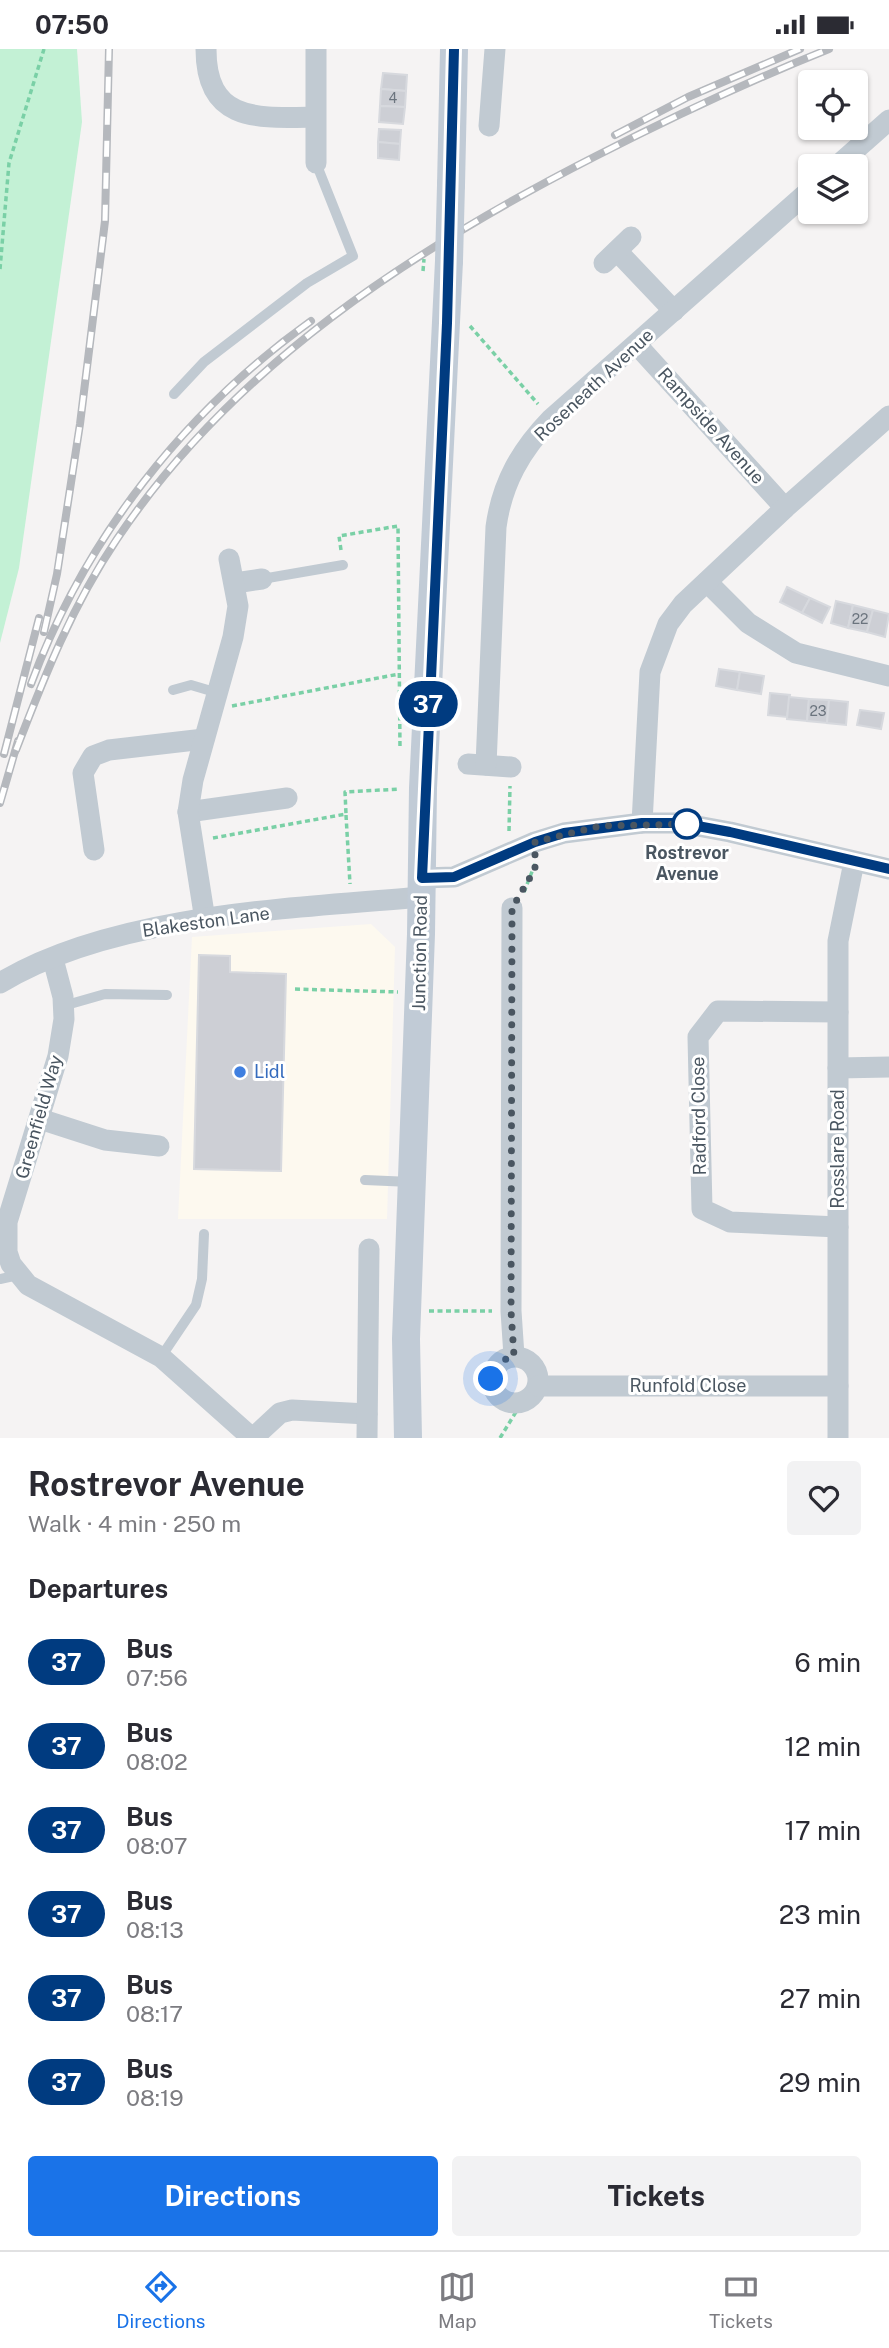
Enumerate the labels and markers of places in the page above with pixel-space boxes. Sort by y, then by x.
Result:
marker: Rostrevor Avenue [672,809,702,839]
place label: Rostrevor Avenue [645,842,729,884]
place label: Lidl [254,1061,285,1082]
marker: Lidl [232,1064,248,1080]

